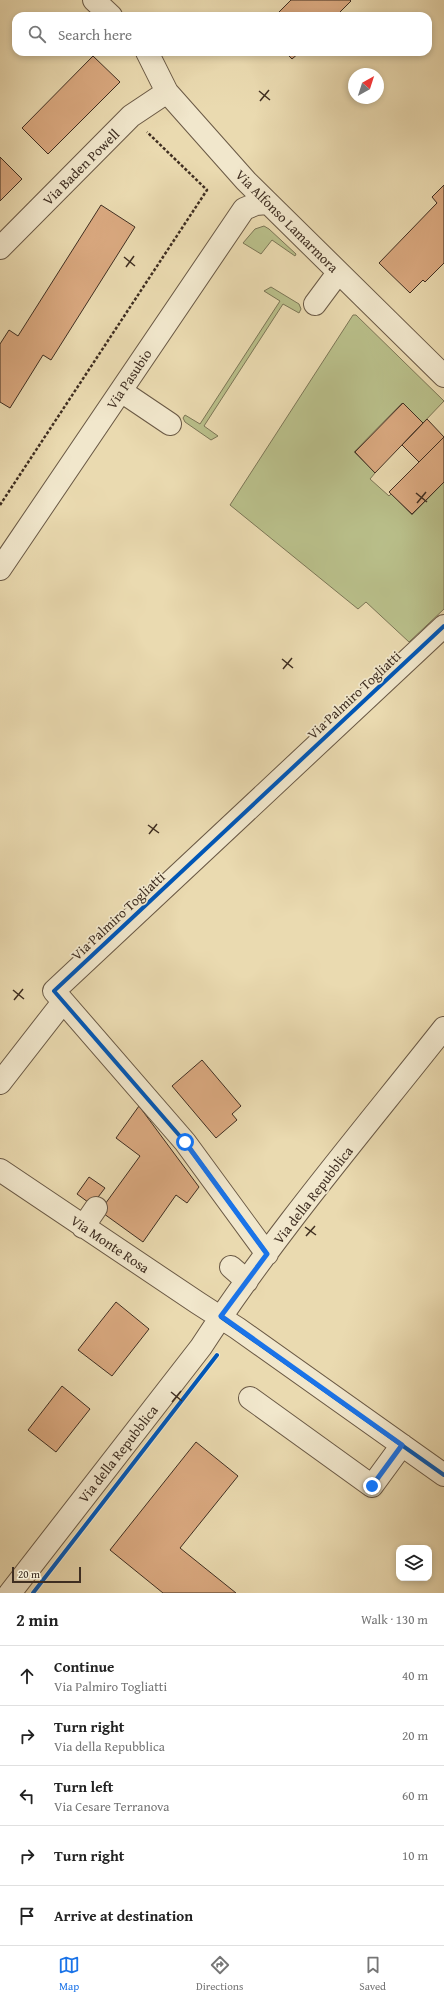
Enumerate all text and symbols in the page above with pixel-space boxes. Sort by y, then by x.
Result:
search box [12,12,432,56]
icon: search [26,23,48,45]
text: Search here [58,24,132,45]
north arrow [348,68,384,104]
street label: Via Baden Powell [38,124,124,210]
street label: Via Alfonso Lamarmora [231,165,343,277]
street label: Via Pasubio [102,345,156,413]
street label: Via Palmiro Togliatti [303,646,405,744]
street label: Via Palmiro Togliatti [67,867,169,965]
route start [176,1133,194,1151]
street label: Via della Repubblica [268,1142,358,1248]
street label: Via Monte Rosa [67,1210,154,1278]
street label: Via della Repubblica [73,1401,163,1507]
route end [363,1477,381,1495]
map controls [396,1545,432,1581]
button: layers [396,1545,432,1581]
scale bar [12,1565,81,1584]
text: 20 m [18,1566,40,1582]
text: 2 min [16,1607,58,1632]
text: Walk · 130 m [361,1610,428,1629]
text: Continue [54,1656,115,1677]
icon: ahead [16,1665,38,1687]
text: 40 m [402,1666,428,1685]
text: Via Palmiro Togliatti [54,1677,167,1696]
text: Turn right [54,1716,125,1737]
icon: right [16,1725,38,1747]
text: 20 m [402,1726,428,1745]
text: Via della Repubblica [54,1737,165,1756]
text: Turn left [54,1776,113,1797]
icon: left [16,1785,38,1807]
text: 60 m [402,1786,428,1805]
text: Via Cesare Terranova [54,1797,169,1816]
icon: right [16,1845,38,1867]
text: Turn right [54,1845,125,1866]
text: 10 m [402,1846,428,1865]
icon: arrive [16,1905,38,1927]
text: Arrive at destination [54,1905,193,1926]
tab: Map [58,1954,80,1994]
tab: Directions [196,1954,243,1994]
tab: Saved [359,1954,386,1994]

